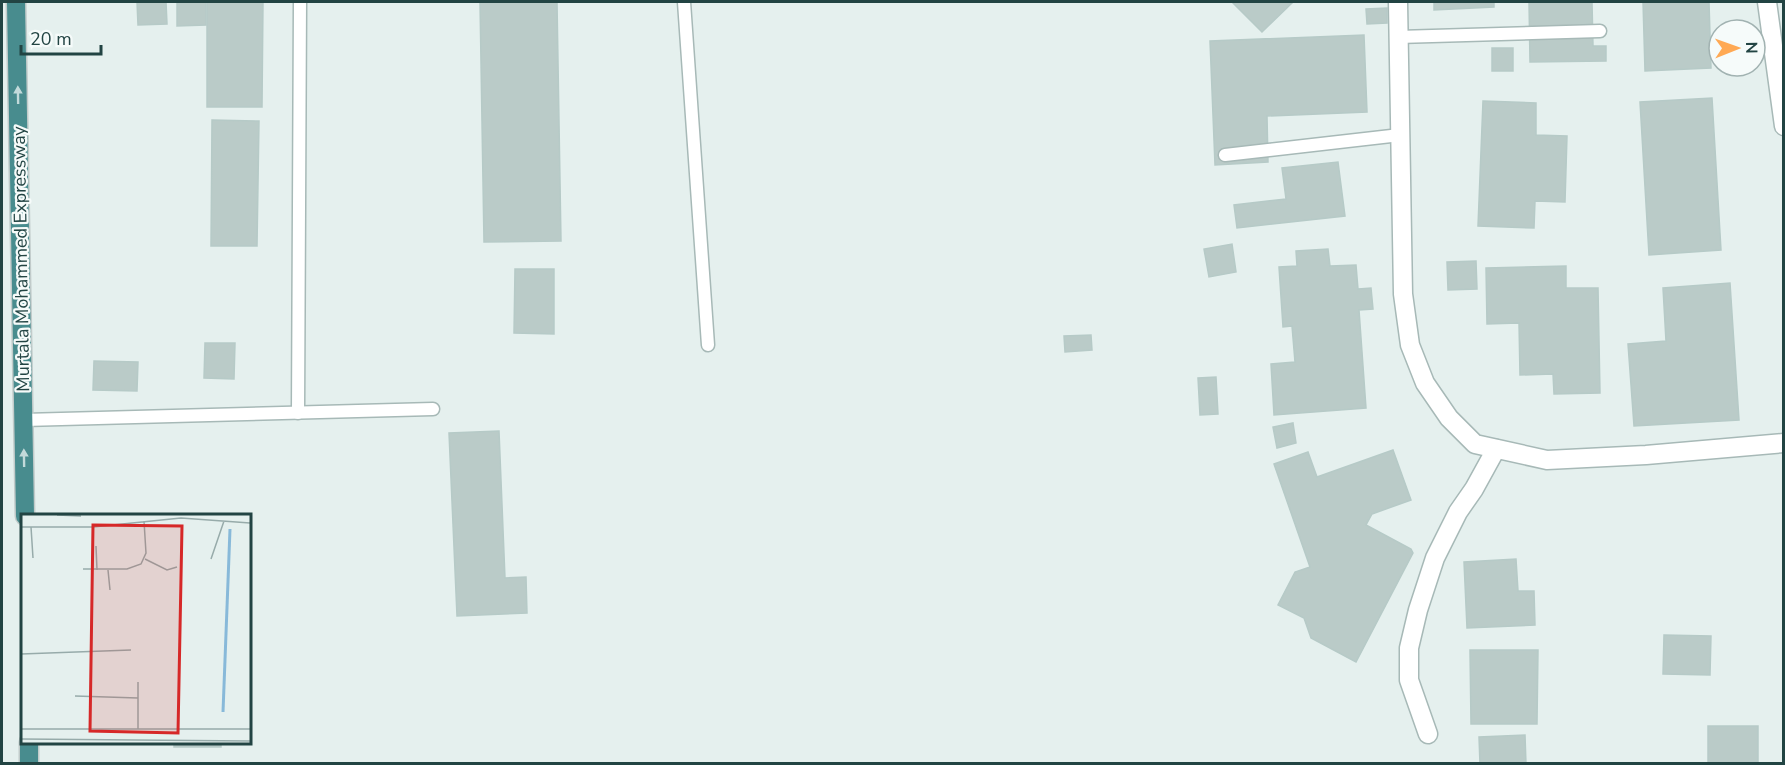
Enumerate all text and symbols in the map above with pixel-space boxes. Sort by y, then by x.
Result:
scale bar [21,18,100,56]
north arrow [1707,18,1767,78]
text: 20 m [30,27,72,51]
text: N [1740,42,1762,54]
one-way arrow [13,85,23,104]
street label: Murtala Mohammed Expressway [7,125,35,392]
one-way arrow [19,448,29,467]
inset map [21,514,250,744]

